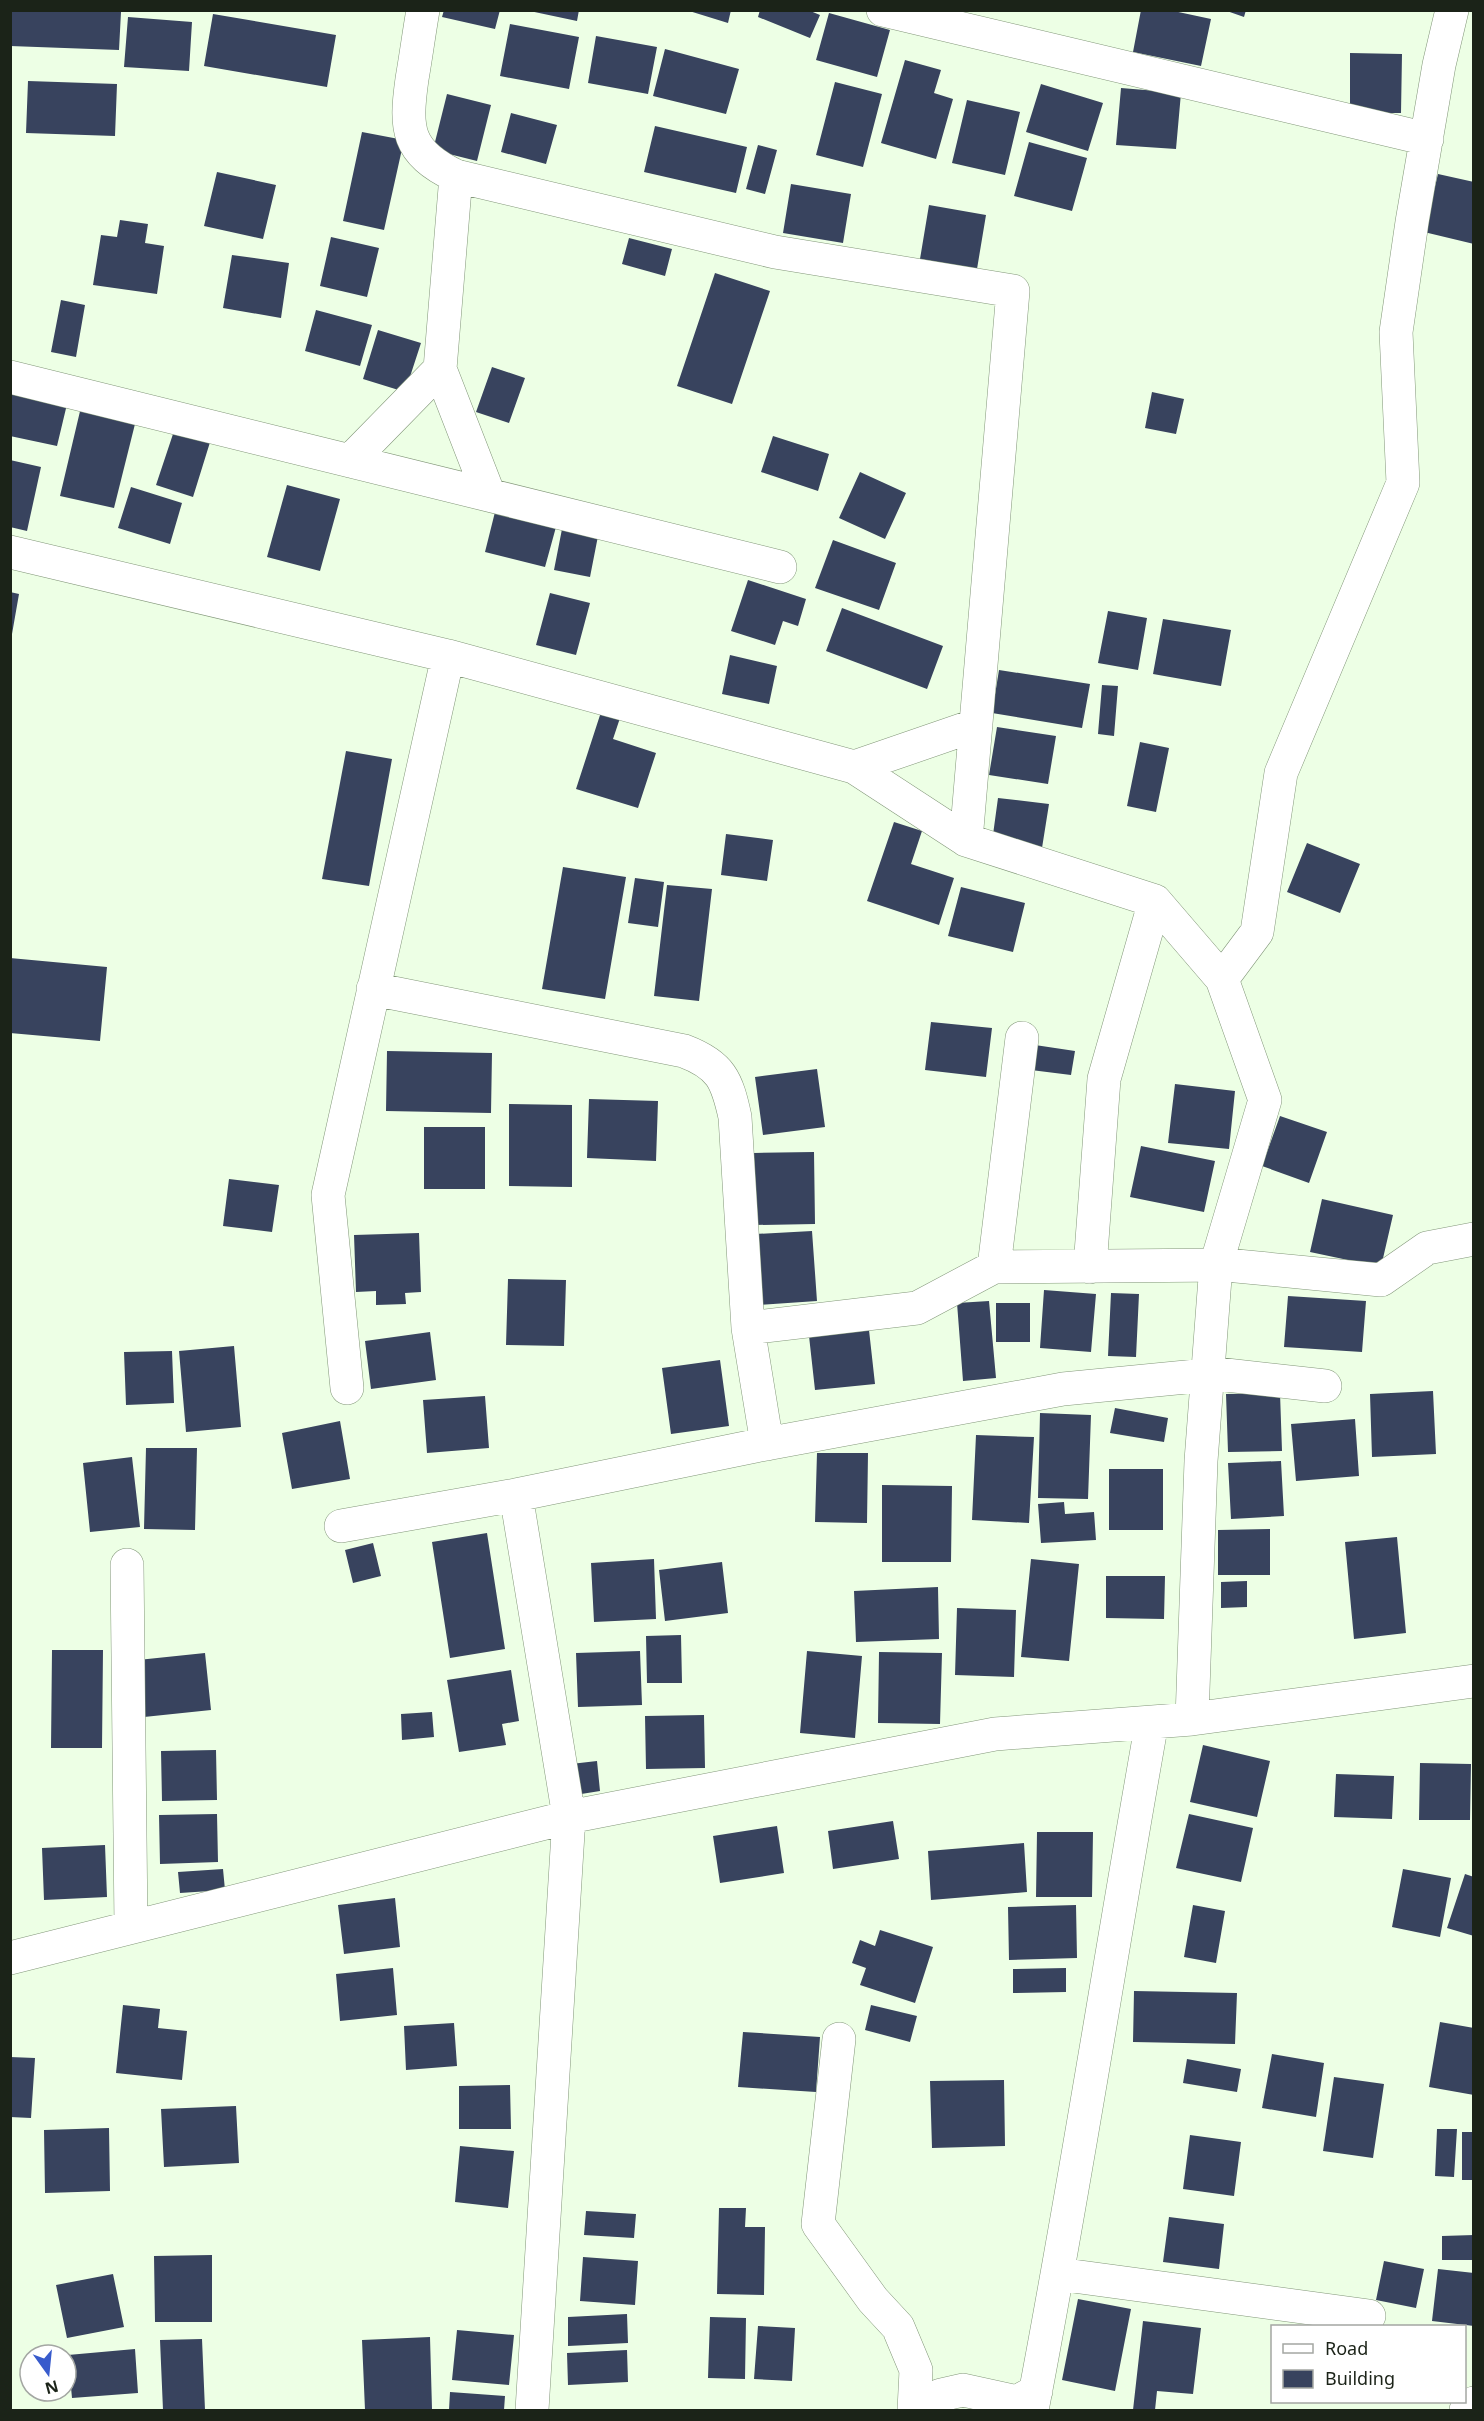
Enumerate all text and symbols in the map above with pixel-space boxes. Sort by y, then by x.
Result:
legend [1271,2325,1466,2403]
text: Road [1325,2336,1368,2360]
north arrow [18,2343,78,2403]
text: Building [1325,2366,1395,2390]
text: N [43,2375,61,2400]

